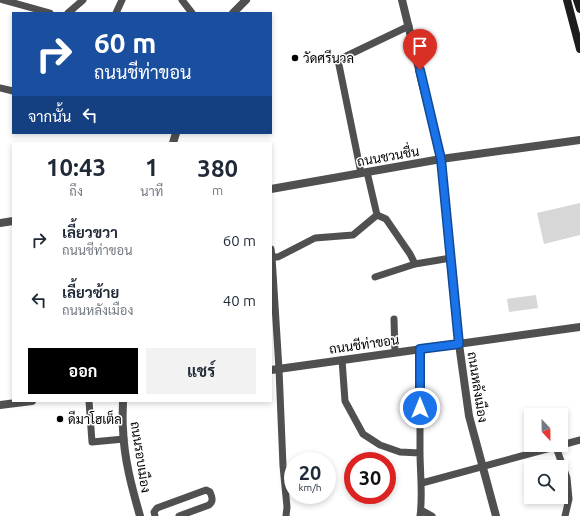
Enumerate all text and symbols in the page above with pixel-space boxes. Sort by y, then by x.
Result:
text: 60 m [94,27,156,58]
icon: right [28,28,80,80]
pin [403,29,437,70]
icon: arrive [409,35,431,57]
place label: วัดศรีนวล [303,49,354,65]
marker: วัดศรีนวล [290,53,300,63]
text: ถนนชีท่าขอน [94,62,192,82]
icon: left [79,104,101,126]
text: จากนั้น [28,108,71,125]
street label: ถนนชวนชื่น [355,139,420,168]
text: 10:43 [46,154,106,181]
text: 1 [145,154,159,181]
text: 380 [197,155,238,182]
text: m [212,183,223,197]
text: ถึง [69,184,83,198]
text: นาที [140,184,163,198]
text: เลี้ยวขวา [62,224,118,241]
icon: right [28,229,50,251]
text: 60 m [223,232,256,249]
text: ถนนชีท่าขอน [62,243,132,257]
text: เลี้ยวซ้าย [62,284,119,301]
icon: left [28,289,50,311]
text: 40 m [223,292,256,309]
text: ถนนหลังเมือง [62,303,133,317]
street label: ถนนชีท่าขอน [328,330,400,356]
button: ออก [28,348,138,394]
button: แชร์ [146,348,256,394]
street label: ถนนหลังเมือง [466,350,492,423]
position arrow [399,387,441,429]
north arrow [524,408,568,452]
map controls [524,408,568,504]
place label: ดีมาโฮเต็ล [68,410,122,426]
marker: ดีมาโฮเต็ล [55,414,65,424]
street label: ถนนรอบเมือง [128,420,156,494]
speed limit sign: 30 [344,452,396,504]
button: search [524,460,568,504]
text: 20 [299,461,321,484]
text: km/h [298,482,322,493]

